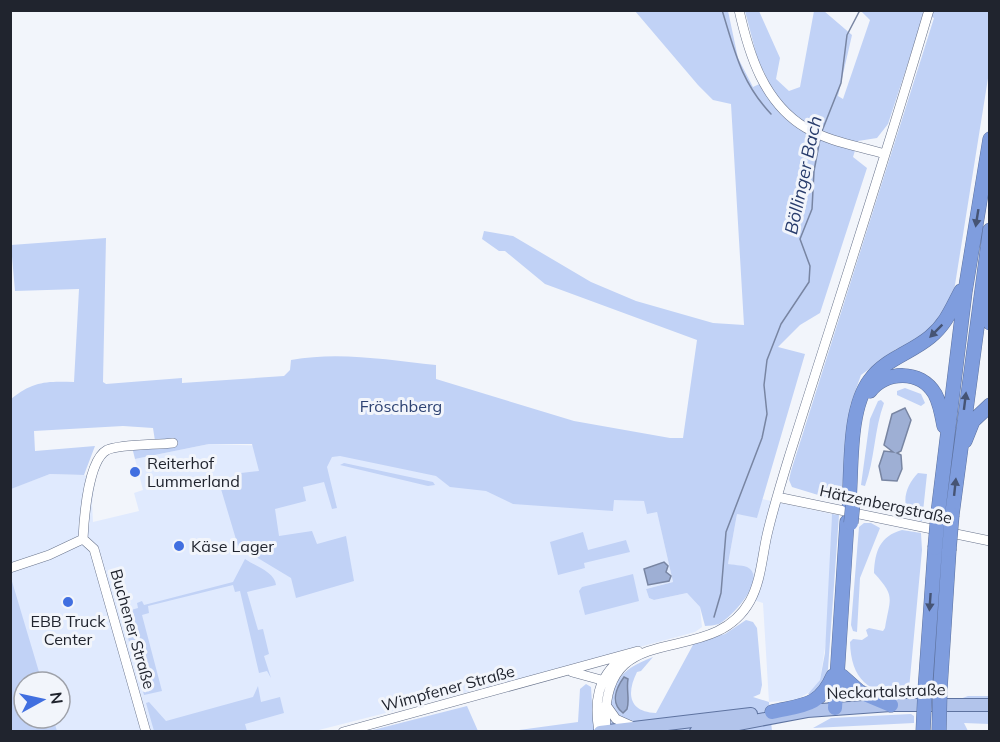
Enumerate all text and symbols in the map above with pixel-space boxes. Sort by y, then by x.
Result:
water label: Böllinger Bach [779,114,827,236]
one-way arrow [972,209,981,228]
one-way arrow [929,323,943,337]
one-way arrow [960,392,970,411]
park label: Fröschberg [360,396,442,416]
place label: Reiterhof Lummerland [147,453,240,491]
marker: Reiterhof Lummerland [128,465,142,479]
one-way arrow [950,478,959,497]
street label: Hätzenbergstraße [818,480,954,528]
place label: Käse Lager [191,536,274,556]
marker: Käse Lager [172,539,186,553]
street label: Buchener Straße [106,567,160,691]
one-way arrow [926,592,935,611]
marker: EBB Truck Center [61,595,75,609]
place label: EBB Truck Center [31,611,106,649]
street label: Wimpfener Straße [379,661,517,715]
north arrow [12,670,72,730]
street label: Neckartalstraße [826,679,946,703]
text: N [46,691,68,705]

